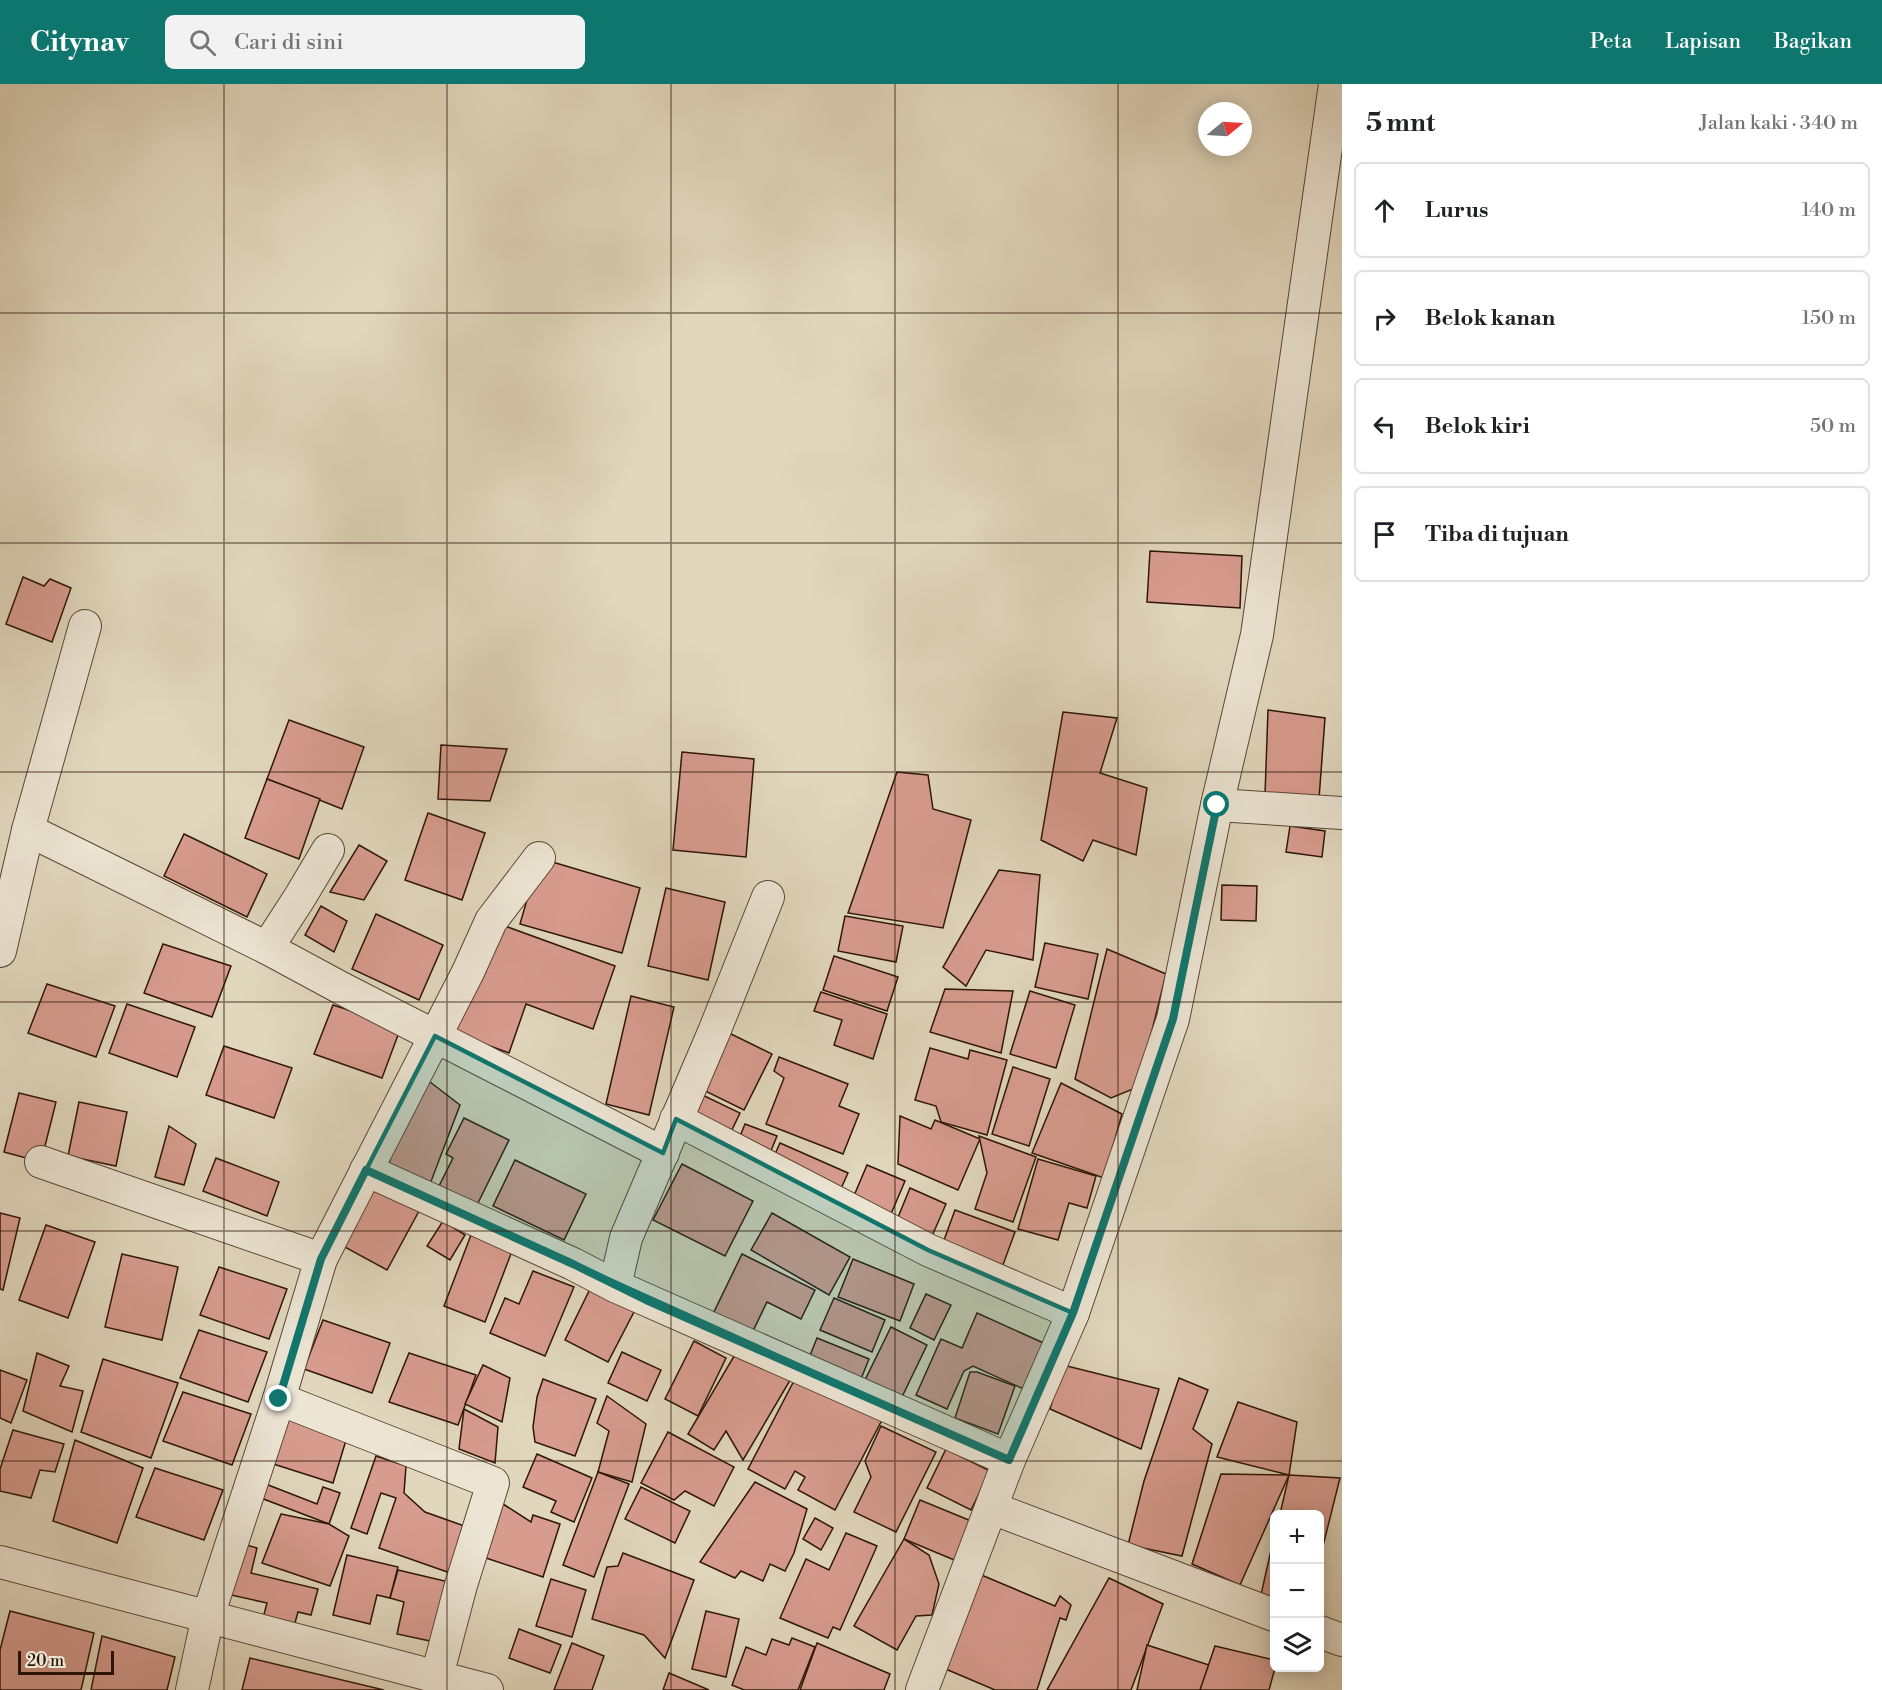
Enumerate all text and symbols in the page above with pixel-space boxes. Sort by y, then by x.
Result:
search box [165,15,585,69]
text: Citynav [30,25,129,60]
icon: search [186,26,219,59]
text: Cari di sini [234,29,343,56]
text: Peta [1590,29,1632,55]
text: Lapisan [1665,29,1741,55]
text: Bagikan [1774,29,1852,55]
north arrow [1198,102,1252,156]
text: 5 mnt [1366,107,1435,139]
text: Jalan kaki · 340 m [1699,111,1858,136]
icon: ahead [1368,194,1401,227]
text: Lurus [1425,197,1488,224]
text: 140 m [1801,198,1856,223]
icon: right [1368,302,1401,335]
text: Belok kanan [1425,305,1555,332]
text: 150 m [1801,306,1856,331]
icon: left [1368,410,1401,443]
text: Belok kiri [1425,413,1530,440]
text: 50 m [1810,414,1856,439]
icon: arrive [1368,518,1401,551]
text: Tiba di tujuan [1425,521,1569,548]
route start [1203,791,1229,817]
route end [265,1385,291,1411]
map controls [1270,1510,1324,1672]
button: + [1270,1510,1324,1564]
button: − [1270,1564,1324,1618]
button: layers [1270,1618,1324,1672]
scale bar [18,1648,114,1676]
text: 20 m [27,1651,64,1671]

